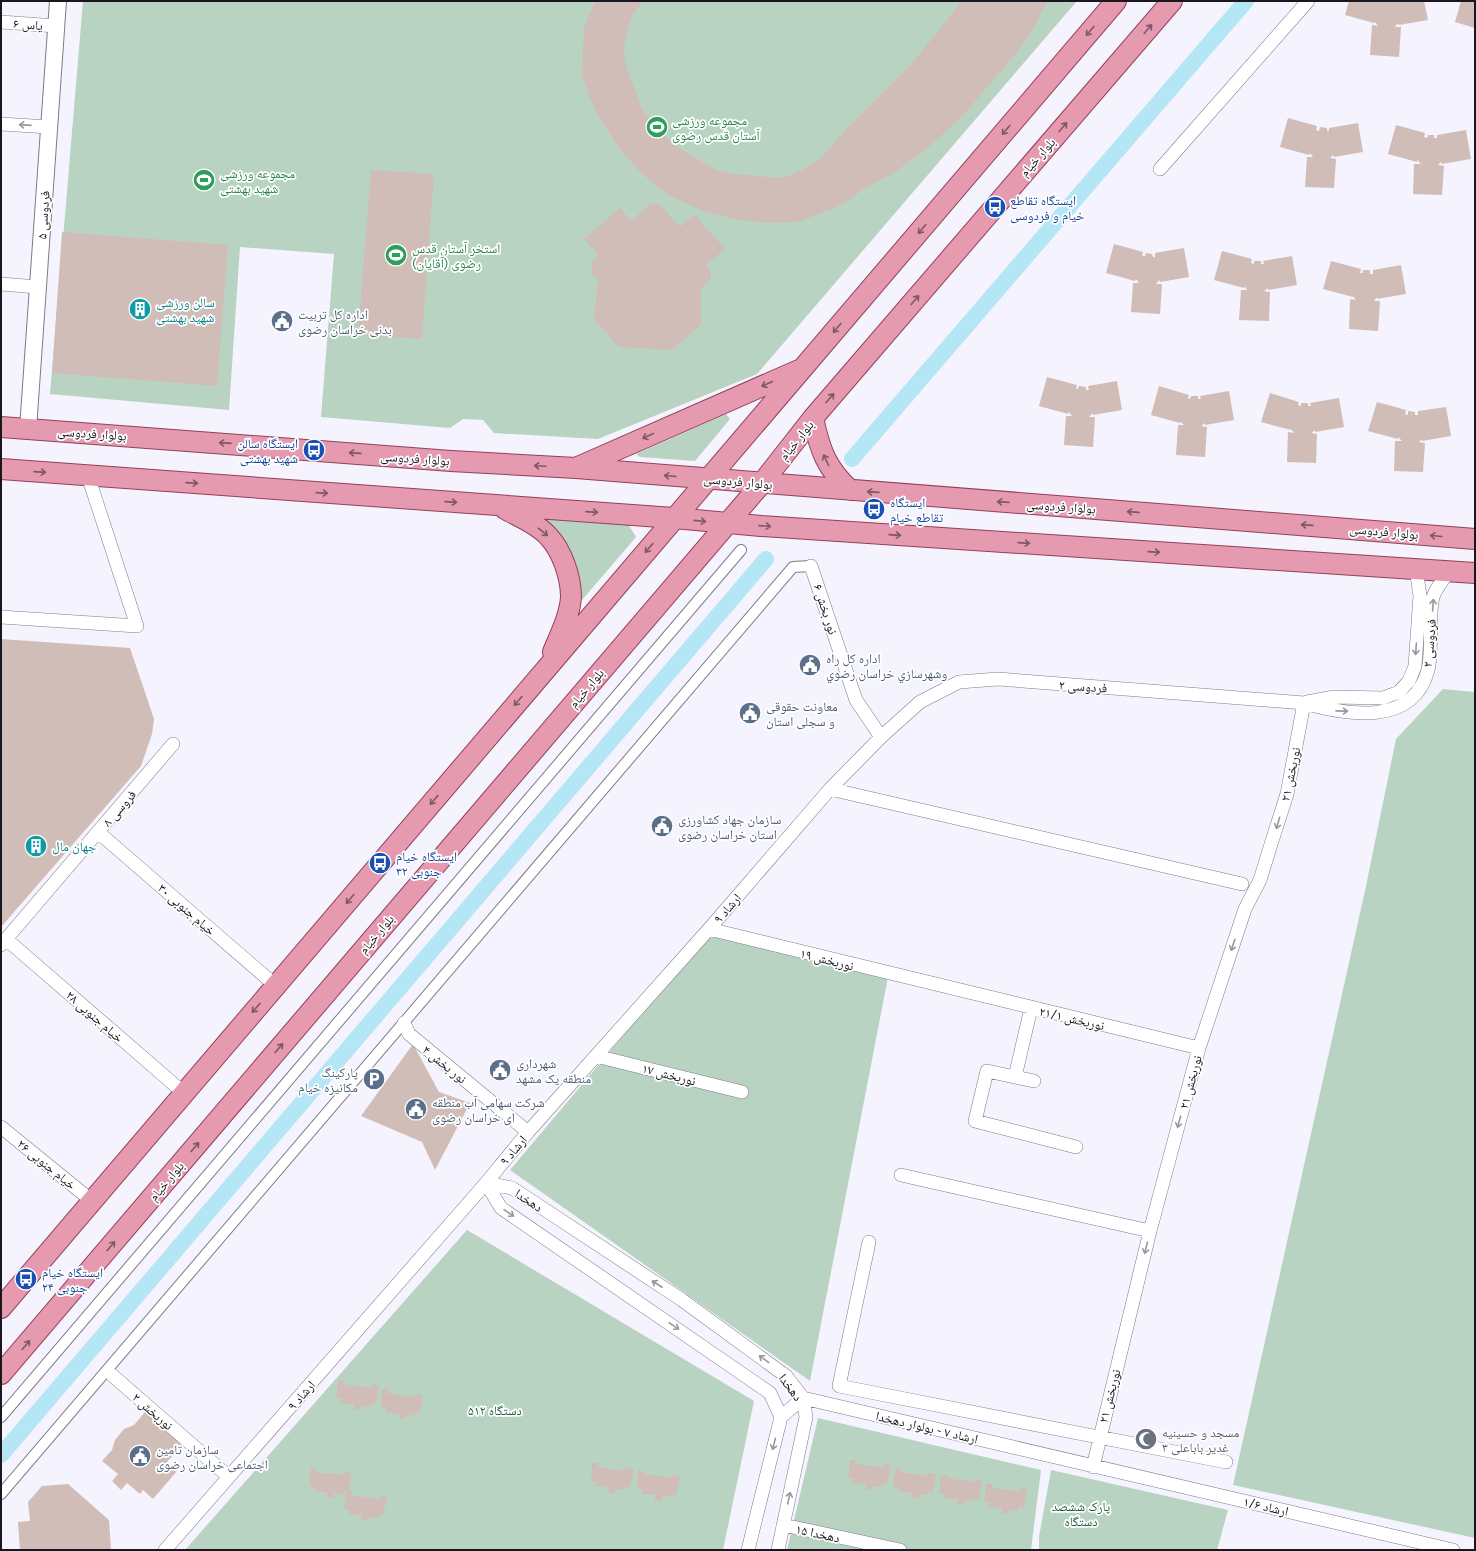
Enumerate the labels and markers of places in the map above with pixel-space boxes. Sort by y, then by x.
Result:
place label: مجموعه ورزشی آستان قدس رضوی [672,113,760,144]
sports icon: مجموعه ورزشی آستان قدس رضوی [644,114,670,140]
place label: مجموعه ورزشی شهید بهشتی [220,166,295,197]
sports icon: مجموعه ورزشی شهید بهشتی [191,167,217,193]
place label: ایستگاه تقاطع خیام و فردوسی [1010,193,1085,224]
bus stop icon: ایستگاه تقاطع خیام و فردوسی [982,194,1008,220]
place label: استخر آستان قدس رضوی (آقایان) [412,241,500,272]
sports icon: استخر آستان قدس رضوی (آقایان) [383,242,409,268]
place label: سالن ورزشی شهید بهشتی [156,295,215,326]
building icon: سالن ورزشی شهید بهشتی [127,296,153,322]
place label: اداره کل تربیت بدنی خراسان رضوی [298,307,392,338]
public building icon: اداره کل تربیت بدنی خراسان رضوی [269,308,295,334]
place label: ایستگاه سالن شهید بهشتی [237,436,298,467]
bus stop icon: ایستگاه سالن شهید بهشتی [301,437,327,463]
place label: ایستگاه تقاطع خیام [890,495,943,527]
bus stop icon: ایستگاه تقاطع خیام [861,496,887,522]
place label: اداره كل راه وشهرسازي خراسان رضوي [826,651,947,684]
public building icon: اداره كل راه وشهرسازي خراسان رضوي [797,652,823,678]
place label: معاونت حقوقی و سجلی استان [766,699,838,730]
public building icon: معاونت حقوقی و سجلی استان [737,700,763,726]
place label: سازمان جهاد کشاورزی استان خراسان رضوی [678,812,781,843]
public building icon: سازمان جهاد کشاورزی استان خراسان رضوی [649,813,675,839]
building icon: جهان مال [23,833,49,859]
place label: جهان مال [52,839,96,855]
place label: ایستگاه خیام جنوبی ۳۲ [396,849,457,880]
bus stop icon: ایستگاه خیام جنوبی ۳۲ [367,850,393,876]
place label: شهرداری منطقه یک مشهد [516,1056,591,1086]
public building icon: شهرداری منطقه یک مشهد [487,1057,513,1083]
place label: پارکینگ مکانیزه خیام [298,1065,358,1096]
parking icon: پارکینگ مکانیزه خیام [361,1066,387,1092]
place label: شرکت سهامی آب منطقه ای خراسان رضوی [432,1095,545,1126]
public building icon: شرکت سهامی آب منطقه ای خراسان رضوی [403,1096,429,1122]
place label: ایستگاه خیام جنوبی ۲۴ [42,1265,103,1296]
bus stop icon: ایستگاه خیام جنوبی ۲۴ [13,1266,39,1292]
place label: مسجد و حسینیه غدیر باباعلی ۳ [1162,1425,1240,1456]
mosque icon: مسجد و حسینیه غدیر باباعلی ۳ [1133,1426,1159,1452]
place label: سازمان تامین اجتماعی خراسان رضوی [156,1442,268,1473]
public building icon: سازمان تامین اجتماعی خراسان رضوی [127,1443,153,1469]

